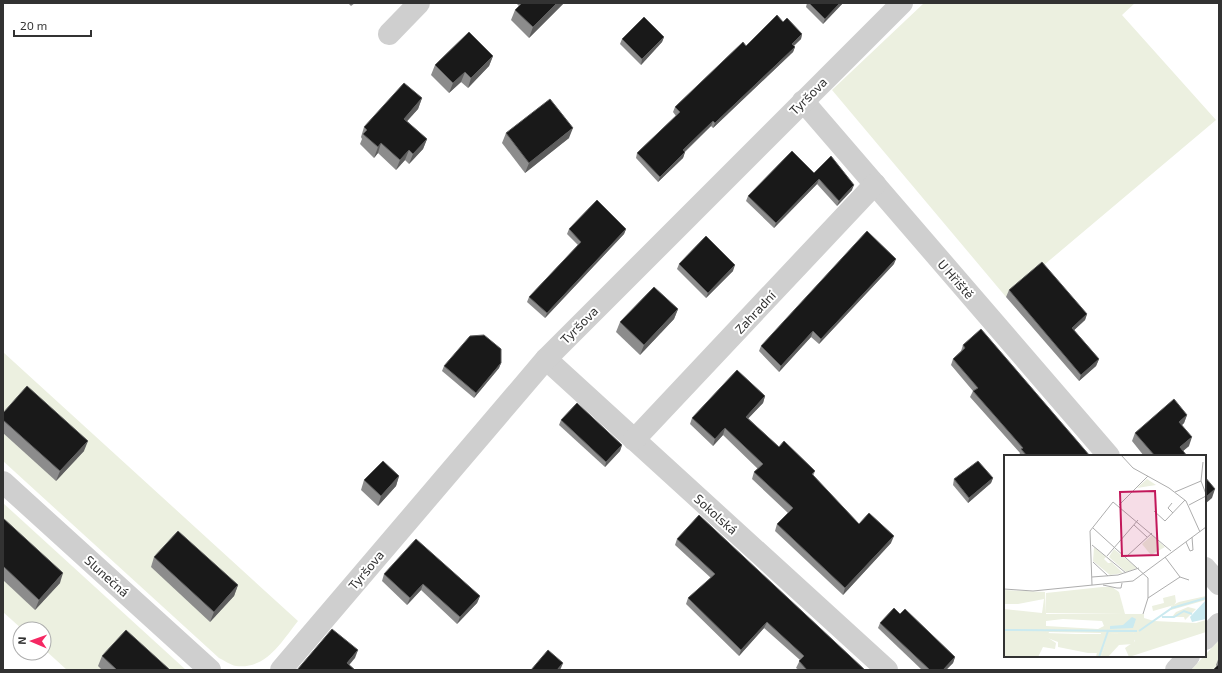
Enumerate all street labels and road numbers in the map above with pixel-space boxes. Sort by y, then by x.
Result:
street label: Tyršova [786,74,830,118]
street label: U Hřiště [934,256,978,302]
street label: Zahradní [731,287,779,337]
street label: Tyršova [557,303,601,347]
street label: Sokolská [691,490,741,538]
street label: Tyršova [345,547,387,593]
street label: Slunečná [82,552,132,600]

